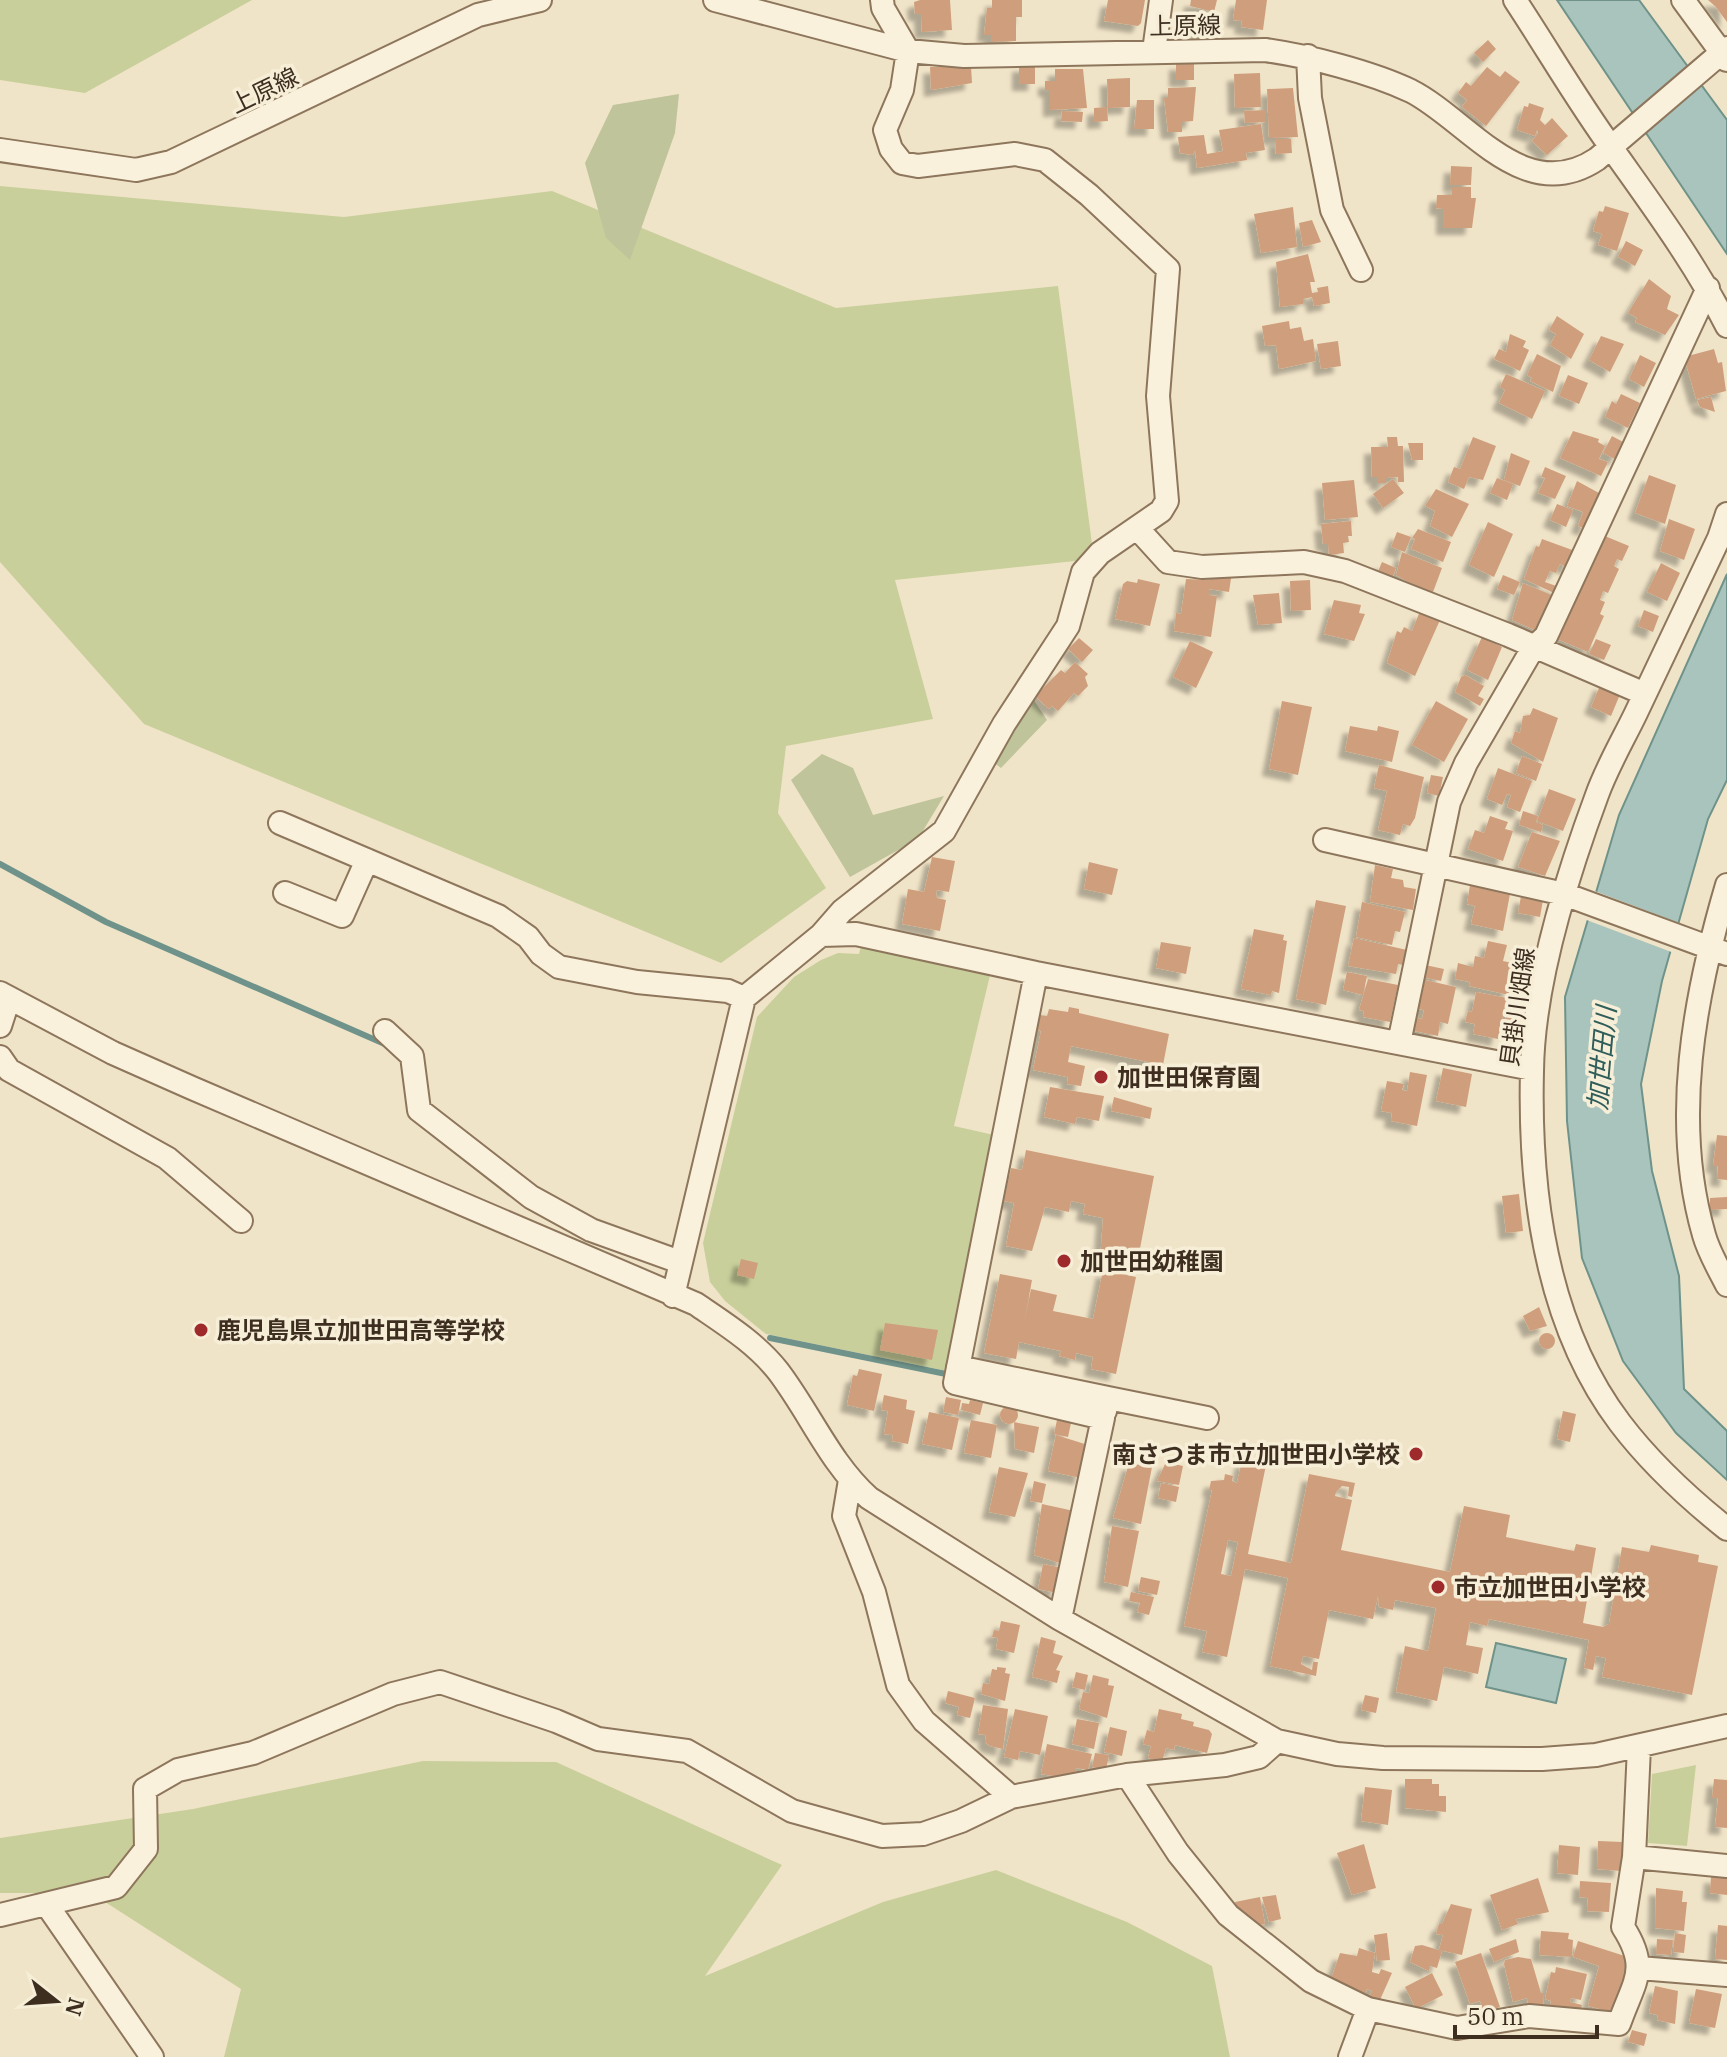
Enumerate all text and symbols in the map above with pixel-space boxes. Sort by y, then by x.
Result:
street label: 上原線 [1149,8,1221,42]
street label: 上原線 [225,60,303,120]
street label: 貝掛川畑線 [1493,945,1541,1069]
water label: 加世田川 [1580,1002,1623,1111]
place label: 加世田保育園 [1117,1061,1261,1093]
marker: 加世田保育園 [1092,1068,1110,1086]
place label: 加世田幼稚園 [1080,1245,1224,1277]
marker: 加世田幼稚園 [1055,1252,1073,1270]
place label: 鹿児島県立加世田高等学校 [217,1314,505,1346]
marker: 鹿児島県立加世田高等学校 [192,1321,210,1339]
place label: 南さつま市立加世田小学校 [1112,1438,1400,1470]
marker: 南さつま市立加世田小学校 [1407,1445,1425,1463]
place label: 市立加世田小学校 [1454,1571,1646,1603]
marker: 市立加世田小学校 [1429,1578,1447,1596]
north arrow [16,1961,96,2041]
scale bar [1455,1989,1597,2039]
text: N [59,1994,92,2020]
text: 50 m [1467,2000,1524,2032]

